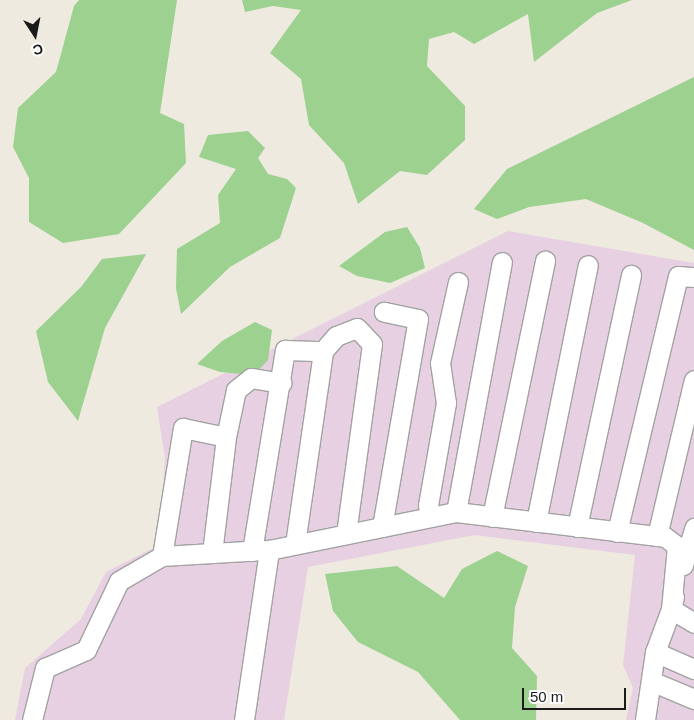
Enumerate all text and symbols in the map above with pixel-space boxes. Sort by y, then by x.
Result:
north arrow [10,10,60,60]
text: С [31,41,44,59]
scale bar [524,678,628,710]
text: 50 m [530,688,563,705]

